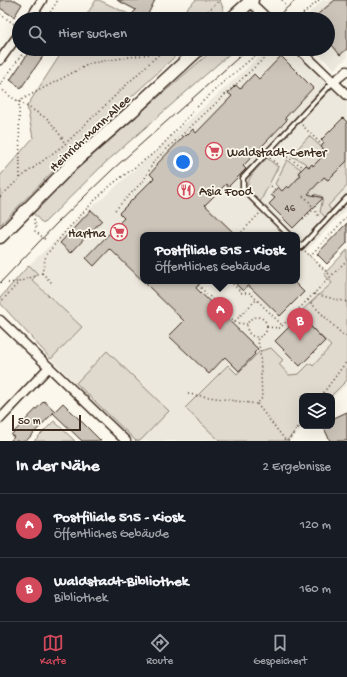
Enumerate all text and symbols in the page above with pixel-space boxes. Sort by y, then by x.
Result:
search box [12,12,335,56]
icon: search [26,23,48,45]
text: Hier suchen [58,25,127,43]
street label: Heinrich-Mann-Allee [47,92,135,175]
supermarket icon: Waldstadt-Center [204,141,224,161]
place label: Waldstadt-Center [227,146,328,161]
your location [173,152,193,172]
restaurant icon: Asia Food [176,180,196,200]
place label: Asia Food [199,185,254,200]
house number: 46 [285,203,296,215]
supermarket icon: Hartna [109,222,129,242]
place label: Hartna [68,227,107,242]
popup [140,232,300,284]
text: Postfiliale 515 - Kiosk [155,242,285,260]
text: Öffentliches Gebäude [155,260,270,275]
pin: A [207,297,233,330]
pin: B [287,308,313,341]
map controls [299,393,335,429]
button: layers [299,393,335,429]
scale bar [12,413,81,432]
text: 50 m [18,416,40,428]
text: In der Nähe [16,457,99,477]
text: 2 Ergebnisse [263,460,331,475]
text: Postfiliale 515 - Kiosk [54,509,184,527]
text: A [25,518,33,533]
text: 120 m [300,518,331,533]
text: Öffentliches Gebäude [54,527,169,542]
text: Waldstadt-Bibliothek [54,573,189,591]
text: B [26,582,32,597]
text: 160 m [299,582,331,597]
text: Bibliothek [54,591,108,606]
tab: Karte [40,632,66,668]
tab: Route [146,632,173,668]
tab: Gespeichert [253,632,307,668]

